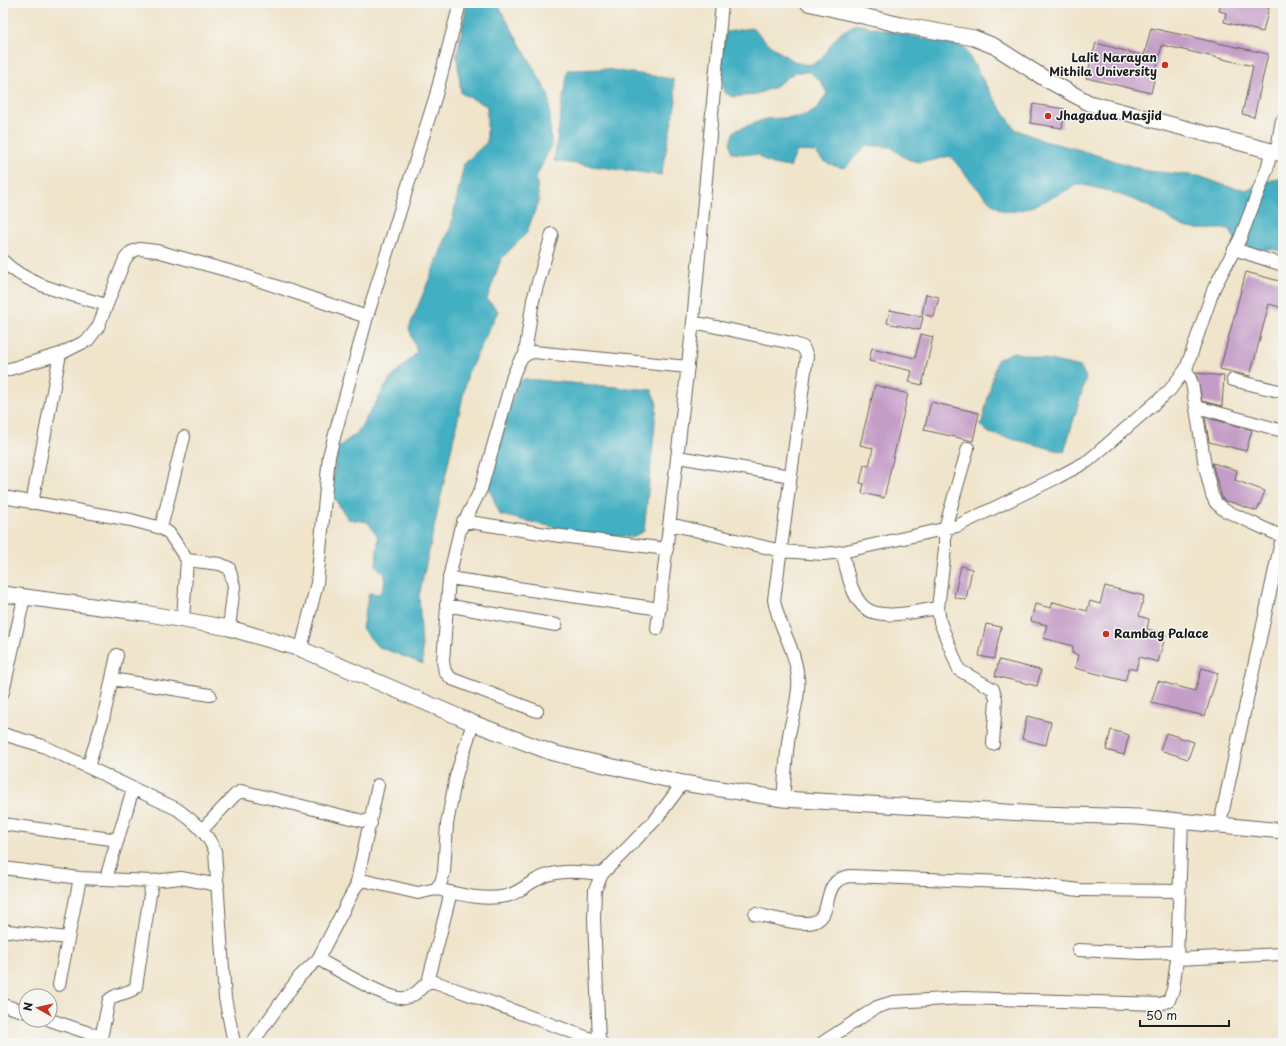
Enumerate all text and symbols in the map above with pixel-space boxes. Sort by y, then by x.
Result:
place label: Lalit Narayan Mithila University [1049,48,1157,80]
marker: Lalit Narayan Mithila University [1160,60,1170,70]
place label: Jhagadua Masjid [1056,106,1162,124]
marker: Jhagadua Masjid [1043,111,1053,121]
place label: Rambag Palace [1114,624,1209,642]
marker: Rambag Palace [1101,629,1111,639]
north arrow [18,988,58,1028]
text: N [19,1001,37,1012]
scale bar [1140,1002,1229,1028]
text: 50 m [1146,1006,1177,1024]

